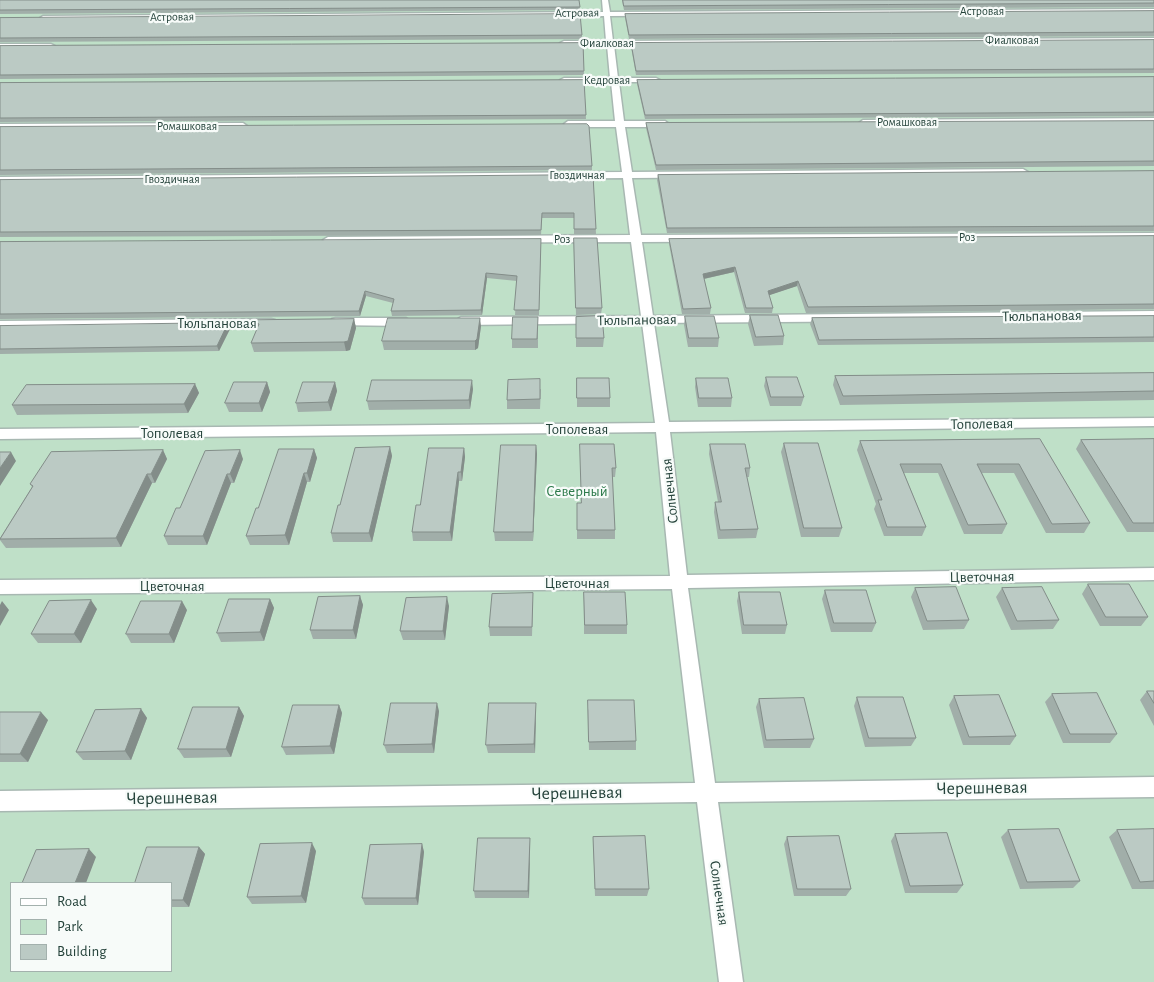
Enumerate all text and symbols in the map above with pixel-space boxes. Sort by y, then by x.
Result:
street label: Астровая [960,4,1004,18]
street label: Астровая [555,5,599,21]
street label: Астровая [150,9,194,25]
street label: Фиалковая [985,33,1039,47]
street label: Фиалковая [580,36,634,50]
street label: Кедровая [584,73,630,87]
street label: Ромашковая [877,115,937,129]
street label: Ромашковая [157,119,217,133]
street label: Гвоздичная [549,168,605,182]
street label: Гвоздичная [144,172,200,186]
street label: Роз [959,230,975,244]
street label: Роз [554,232,570,246]
street label: Тюльпановая [1002,306,1082,326]
street label: Тюльпановая [597,310,677,330]
street label: Тюльпановая [177,314,257,332]
street label: Тополевая [951,414,1013,434]
street label: Тополевая [546,420,608,438]
street label: Тополевая [141,424,203,442]
street label: Солнечная [658,457,682,525]
park label: Северный [546,482,608,500]
street label: Цветочная [949,567,1015,587]
street label: Цветочная [544,574,610,592]
street label: Цветочная [139,577,205,595]
street label: Черешневая [936,776,1028,800]
street label: Черешневая [531,781,623,805]
street label: Черешневая [126,786,218,810]
street label: Солнечная [706,859,732,927]
legend [10,882,172,972]
text: Road [57,894,87,909]
text: Park [57,919,83,934]
text: Building [57,944,107,959]

